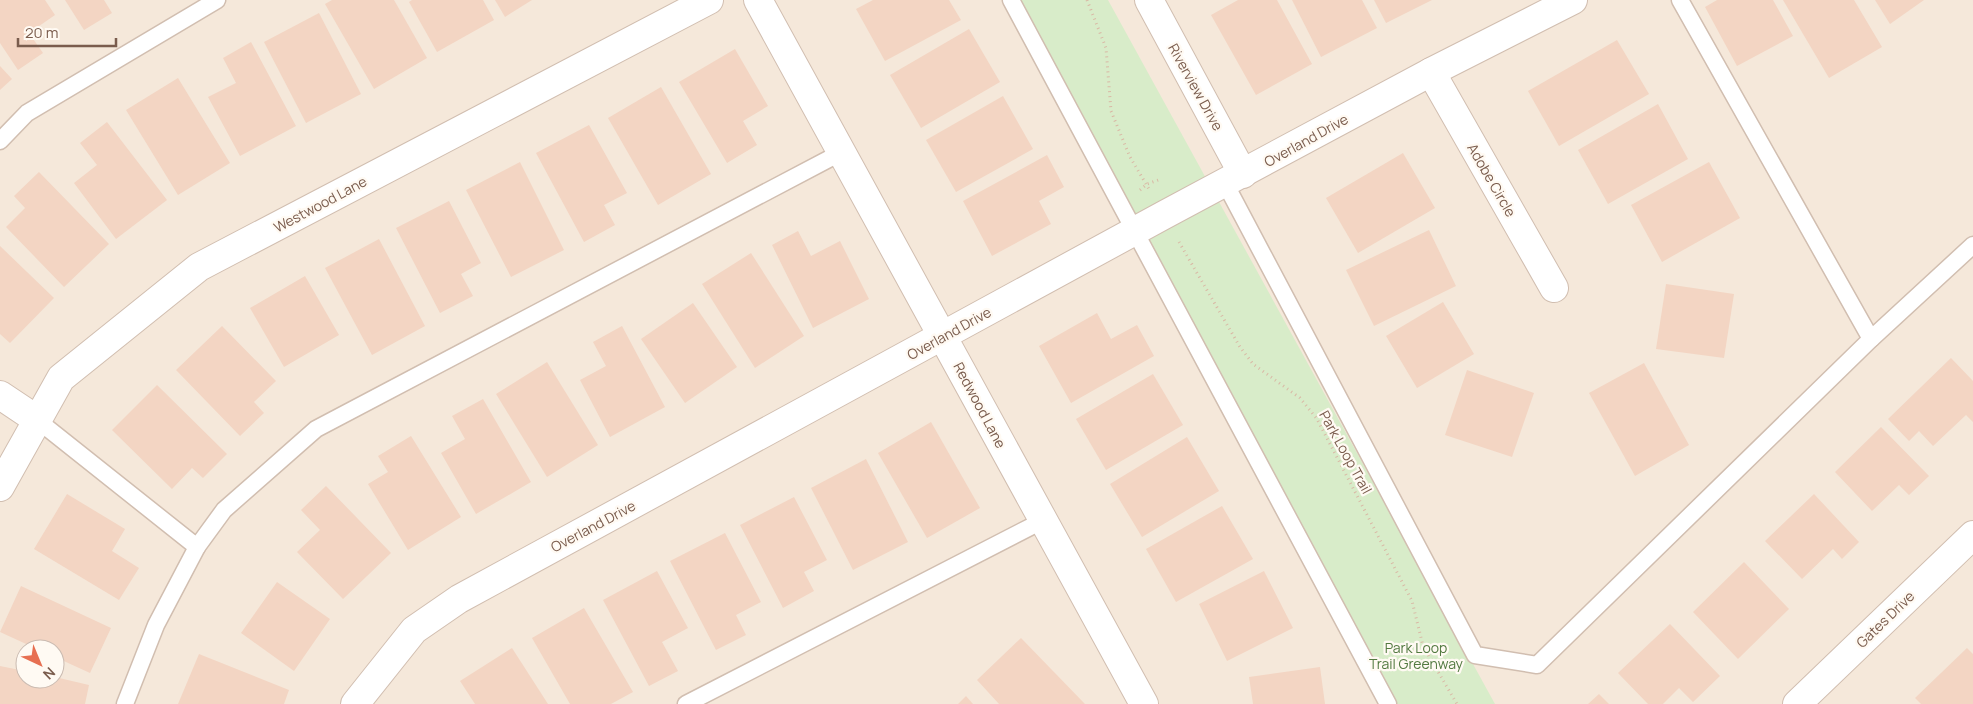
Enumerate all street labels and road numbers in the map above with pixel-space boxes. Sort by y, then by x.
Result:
street label: Riverview Drive [1164,40,1228,134]
street label: Overland Drive [1261,109,1351,171]
street label: Adobe Circle [1463,140,1521,220]
street label: Westwood Lane [270,171,370,237]
street label: Overland Drive [904,302,994,364]
street label: Redwood Lane [949,359,1011,451]
street label: Park Loop Trail [1315,407,1377,497]
street label: Overland Drive [547,496,639,556]
street label: Gates Drive [1852,586,1918,652]

